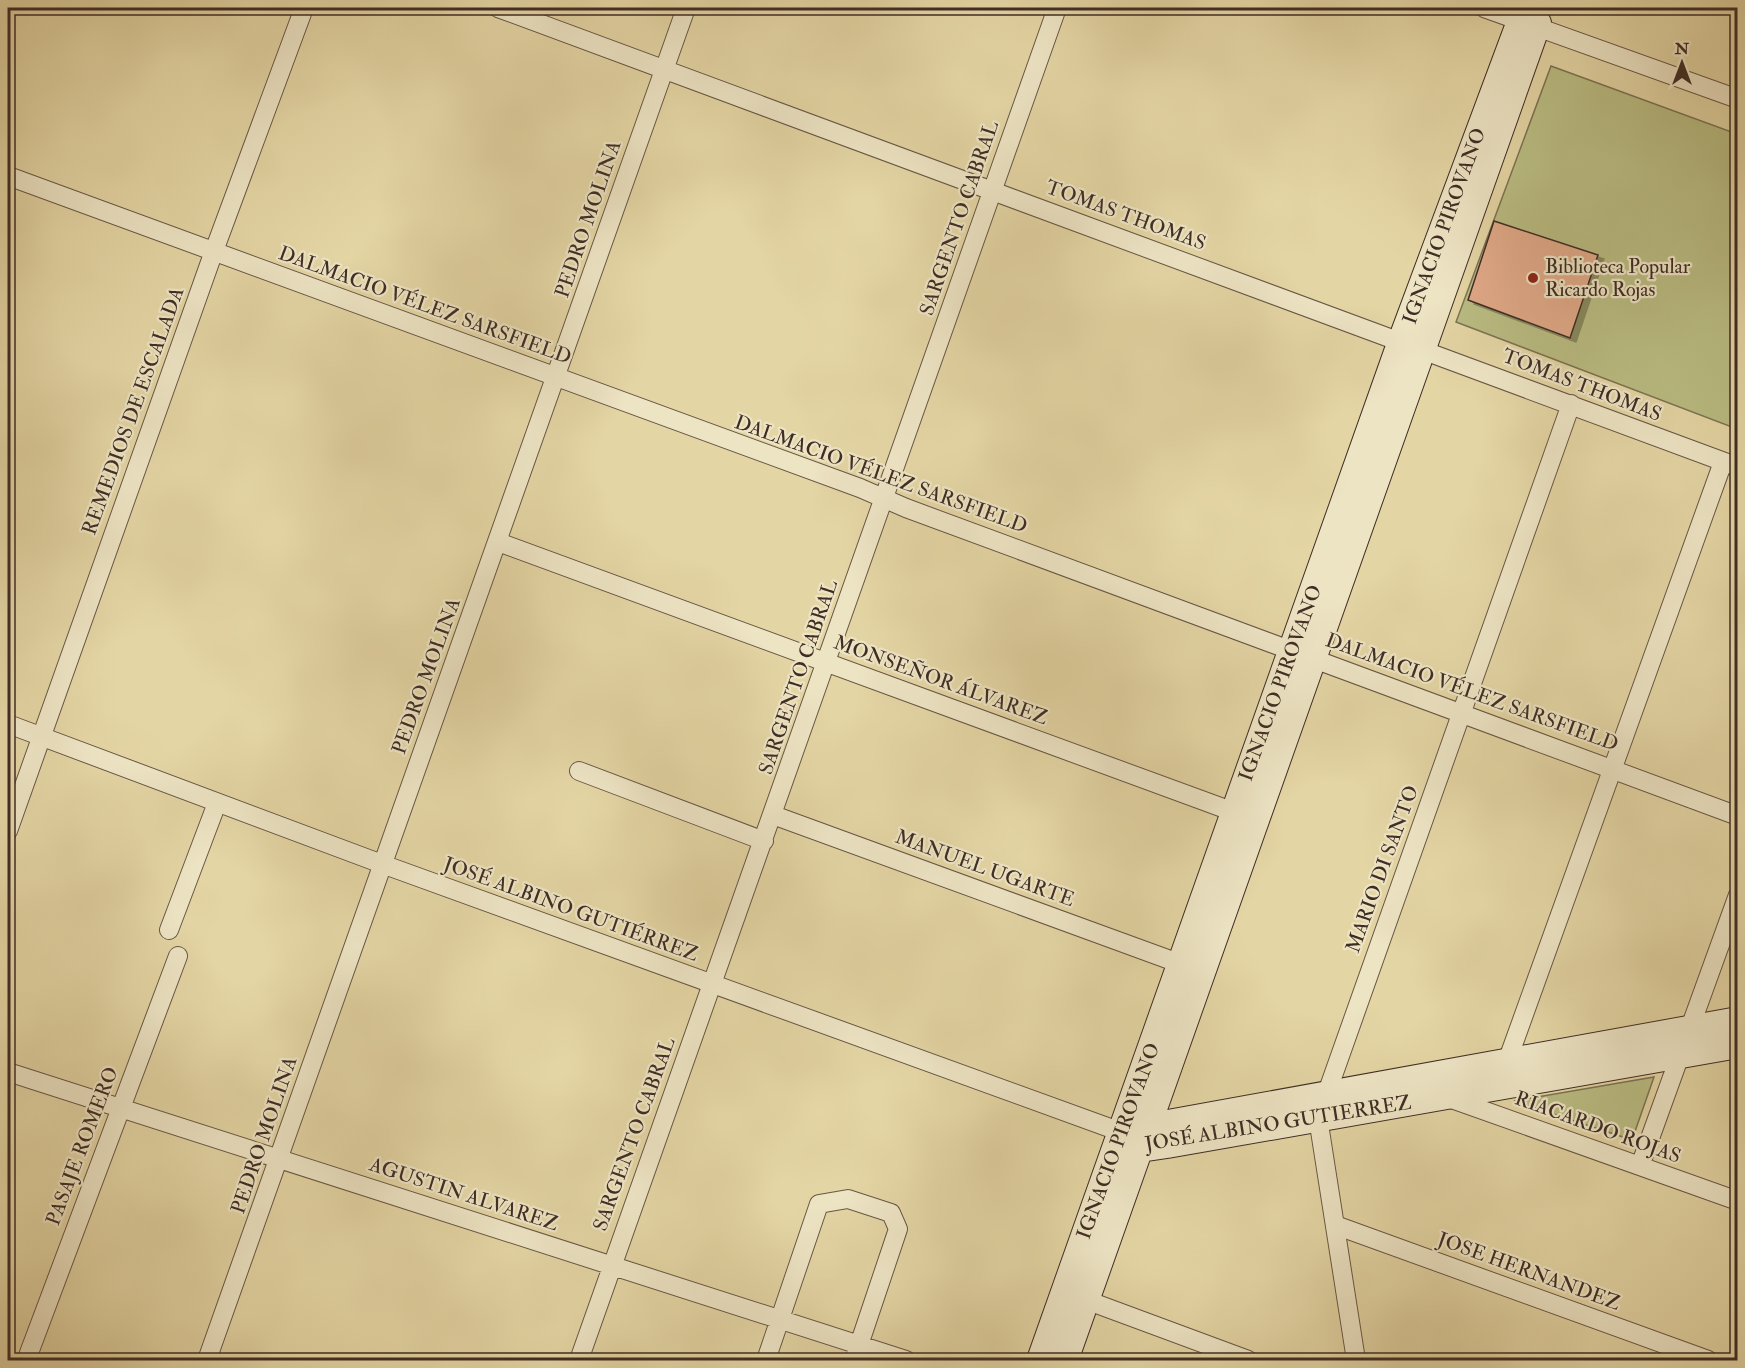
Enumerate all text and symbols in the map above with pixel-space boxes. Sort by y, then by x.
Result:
north arrow [1652,33,1712,93]
text: N [1674,39,1690,59]
street label: SARGENTO CABRAL [914,117,1004,319]
street label: IGNACIO PIROVANO [1397,124,1491,328]
street label: PEDRO MOLINA [549,137,627,301]
street label: TOMAS THOMAS [1043,174,1209,256]
street label: DALMACIO VÉLEZ SARSFIELD [275,239,575,370]
place label: Biblioteca Popular Ricardo Rojas [1545,254,1691,302]
marker: Biblioteca Popular Ricardo Rojas [1526,271,1540,285]
street label: REMEDIOS DE ESCALADA [76,283,190,538]
street label: TOMAS THOMAS [1499,343,1665,427]
street label: DALMACIO VÉLEZ SARSFIELD [731,408,1031,539]
street label: SARGENTO CABRAL [753,576,843,778]
street label: IGNACIO PIROVANO [1233,581,1327,785]
street label: PEDRO MOLINA [386,594,466,758]
street label: DALMACIO VÉLEZ SARSFIELD [1322,626,1622,757]
street label: MONSEÑOR ÁLVAREZ [831,629,1052,730]
street label: MARIO DI SANTO [1340,782,1424,956]
street label: MANUEL UGARTE [892,824,1078,912]
street label: JOSÉ ALBINO GUTIÉRREZ [439,850,702,967]
street label: SARGENTO CABRAL [587,1033,681,1234]
street label: IGNACIO PIROVANO [1071,1039,1165,1243]
street label: PEDRO MOLINA [225,1053,303,1217]
street label: PASAJE ROMERO [40,1063,124,1229]
street label: RIACARDO ROJAS [1511,1085,1685,1169]
street label: JOSÉ ALBINO GUTIERREZ [1142,1089,1413,1157]
street label: AGUSTIN ALVAREZ [365,1151,562,1236]
street label: JOSE HERNANDEZ [1433,1226,1624,1316]

